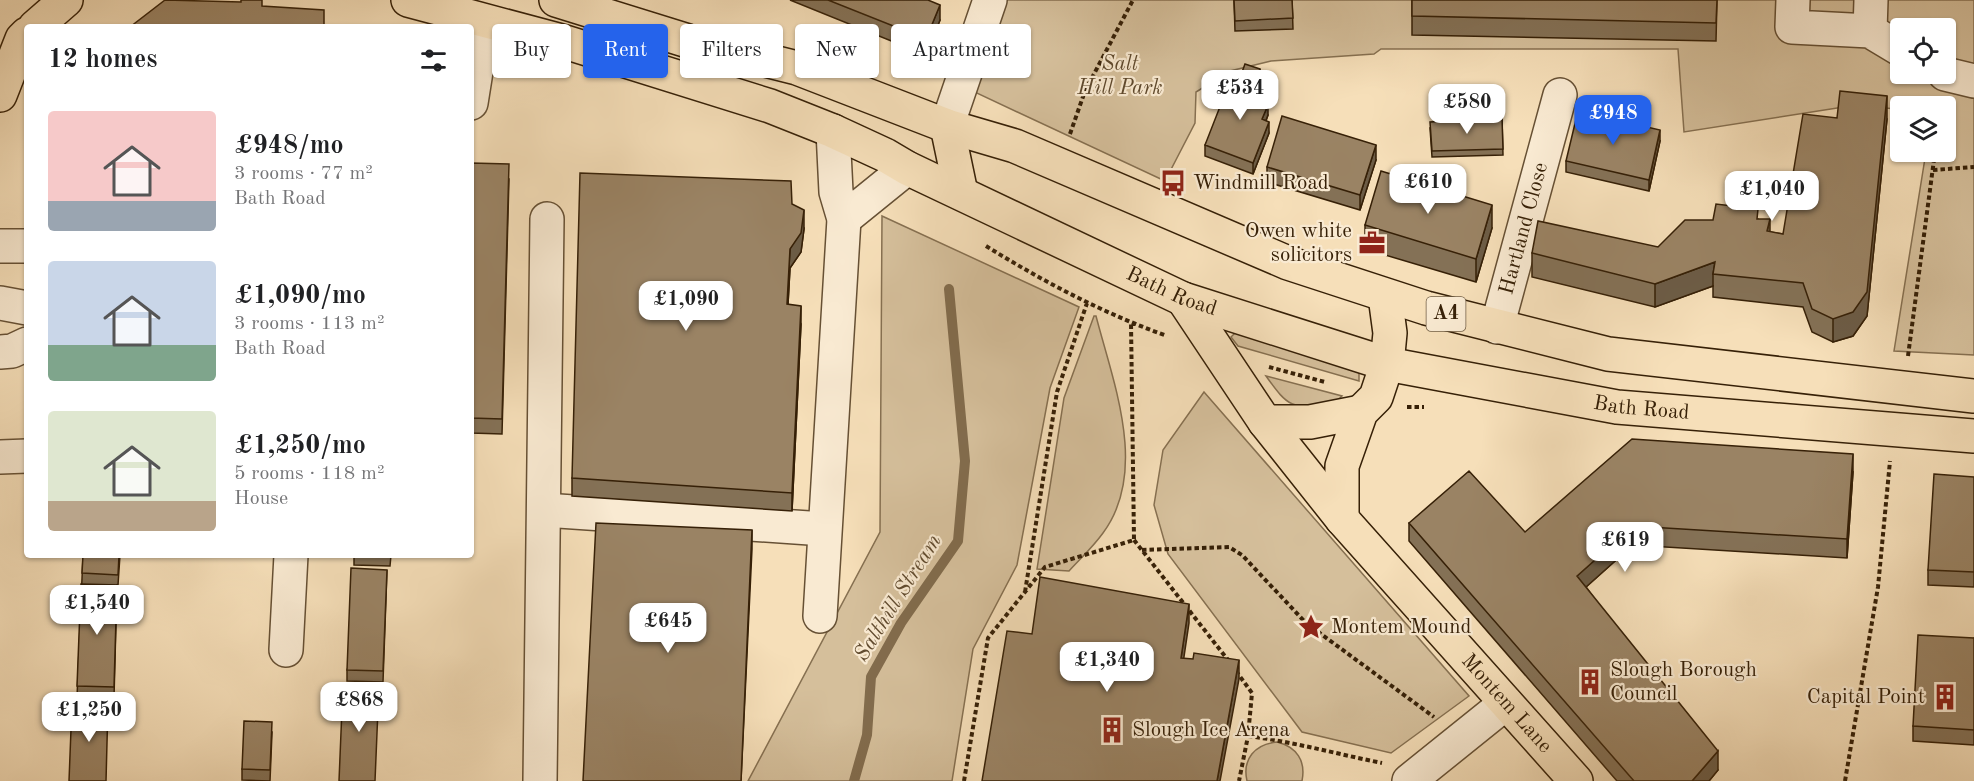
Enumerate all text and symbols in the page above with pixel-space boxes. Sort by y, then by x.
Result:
map controls [1890,18,1956,162]
button: locate [1890,18,1956,84]
chip: Buy [492,24,571,78]
chip: Rent [583,24,668,78]
chip: Filters [680,24,783,78]
chip: New [795,24,879,78]
chip: Apartment [891,24,1031,78]
icon: filters [417,44,450,77]
text: 12 homes [48,47,157,73]
park label: Salt Hill Park [1076,54,1163,99]
pin: £534 [1204,70,1276,121]
text: £534 [1215,79,1265,99]
pin: £580 [1431,84,1503,135]
text: £580 [1442,93,1492,113]
pin: £948 [1577,95,1649,146]
button: layers [1890,96,1956,162]
text: £948 [1588,104,1638,124]
text: £948/mo [234,133,344,159]
icon: home [96,135,168,207]
street label: Hartland Close [1496,160,1552,297]
text: 3 rooms · 77 m² [234,164,373,184]
pin: £610 [1392,164,1464,215]
bus stop icon: Windmill Road [1158,168,1188,198]
pin: £1,040 [1723,171,1821,222]
place label: Windmill Road [1193,173,1329,194]
text: £610 [1403,173,1453,193]
text: £1,040 [1739,180,1805,200]
text: Bath Road [234,189,326,209]
place label: Owen white solicitors [1245,221,1352,266]
office icon: Owen white solicitors [1357,228,1387,258]
street label: Bath Road [1123,263,1219,320]
pin: £1,090 [637,281,735,332]
text: £1,090/mo [234,283,366,309]
icon: home [96,285,168,357]
text: £1,090 [653,290,719,310]
road number: A4 [1426,297,1466,331]
text: 3 rooms · 113 m² [234,314,384,334]
text: Bath Road [234,339,326,359]
street label: Bath Road [1592,392,1690,423]
text: £1,250/mo [234,433,366,459]
icon: home [96,435,168,507]
text: 5 rooms · 118 m² [234,464,384,484]
text: House [234,489,288,509]
pin: £619 [1589,522,1661,573]
water label: Salthill Stream [850,530,946,665]
text: £619 [1600,531,1650,551]
pin: £1,540 [48,585,146,636]
text: £1,540 [64,594,130,614]
pin: £645 [632,603,704,654]
text: £645 [643,612,693,632]
place icon: Montem Mound [1296,612,1326,642]
place label: Montem Mound [1331,617,1471,638]
pin: £1,340 [1058,642,1156,693]
street label: Montem Lane [1457,650,1556,757]
text: £1,340 [1074,651,1140,671]
place label: Slough Borough Council [1610,660,1757,705]
building icon: Slough Borough Council [1575,667,1605,697]
pin: £868 [323,682,395,733]
building icon: Capital Point [1930,682,1960,712]
place label: Capital Point [1807,687,1925,708]
text: £868 [334,691,384,711]
pin: £1,250 [40,692,138,743]
text: £1,250 [56,701,122,721]
building icon: Slough Ice Arena [1097,715,1127,745]
place label: Slough Ice Arena [1132,720,1290,741]

